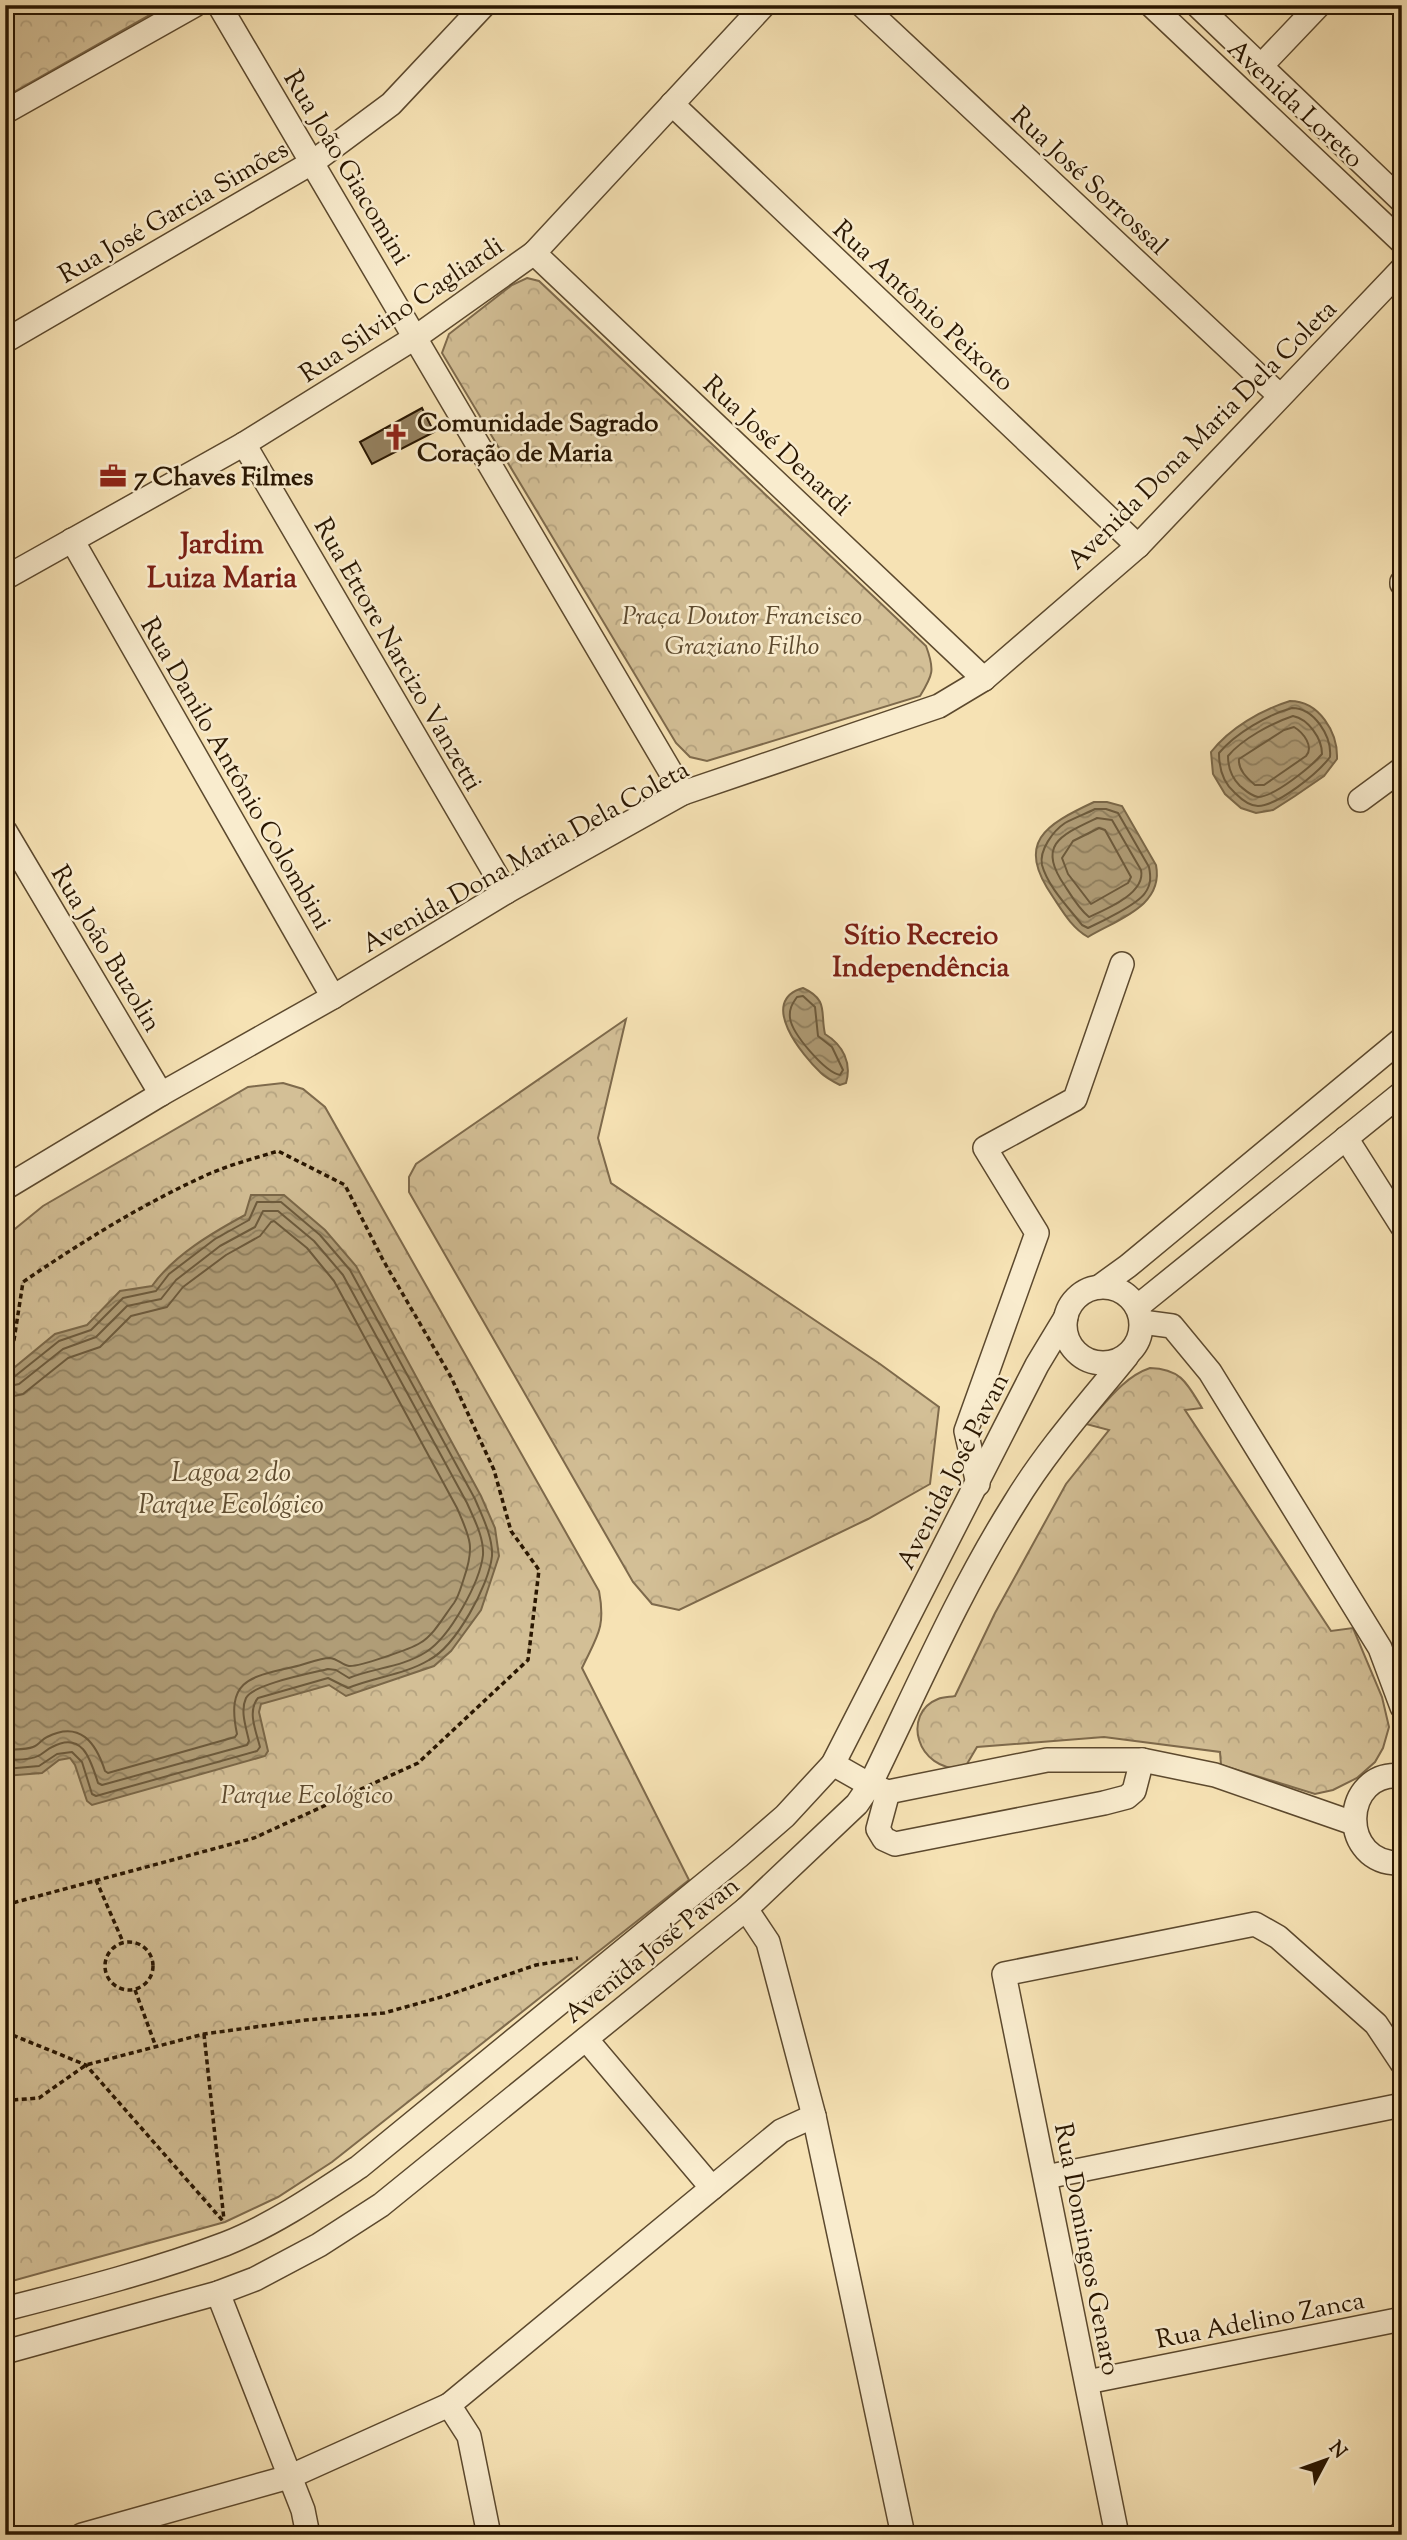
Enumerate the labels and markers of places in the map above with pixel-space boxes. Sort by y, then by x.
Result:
place label: Comunidade Sagrado Coração de Maria [417,406,659,473]
church icon: Comunidade Sagrado Coração de Maria [381,422,411,452]
place label: 7 Chaves Filmes [134,460,313,497]
office icon: 7 Chaves Filmes [98,461,128,491]

